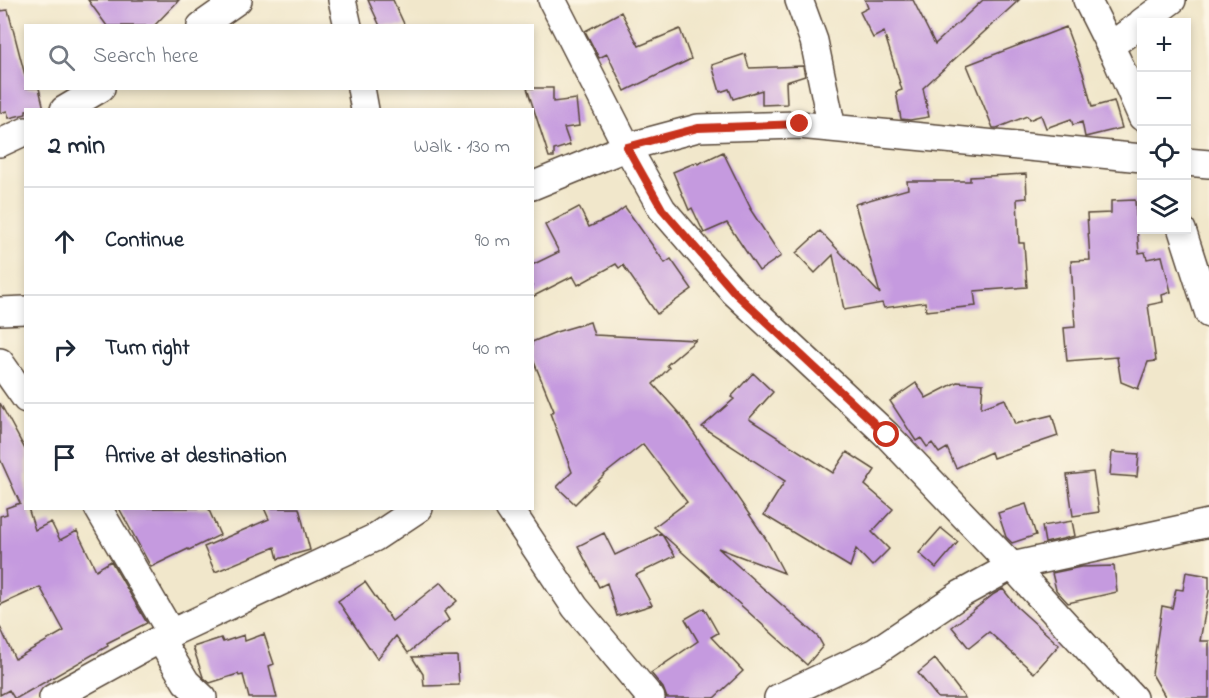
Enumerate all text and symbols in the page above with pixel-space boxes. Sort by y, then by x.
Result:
map controls [1137,18,1191,234]
button: + [1137,18,1191,72]
search box [24,24,534,90]
icon: search [45,41,78,74]
text: Search here [93,41,198,73]
button: − [1137,72,1191,126]
route end [786,110,812,136]
button: locate [1137,126,1191,180]
text: 2 min [48,128,105,166]
text: Walk · 130 m [414,133,510,162]
button: layers [1137,180,1191,234]
icon: ahead [48,225,81,258]
text: Continue [105,225,184,257]
text: 90 m [475,227,510,256]
icon: right [48,333,81,366]
text: Turn right [105,333,190,365]
text: 40 m [473,335,510,364]
route start [873,421,899,447]
icon: arrive [48,441,81,474]
text: Arrive at destination [105,441,287,473]

